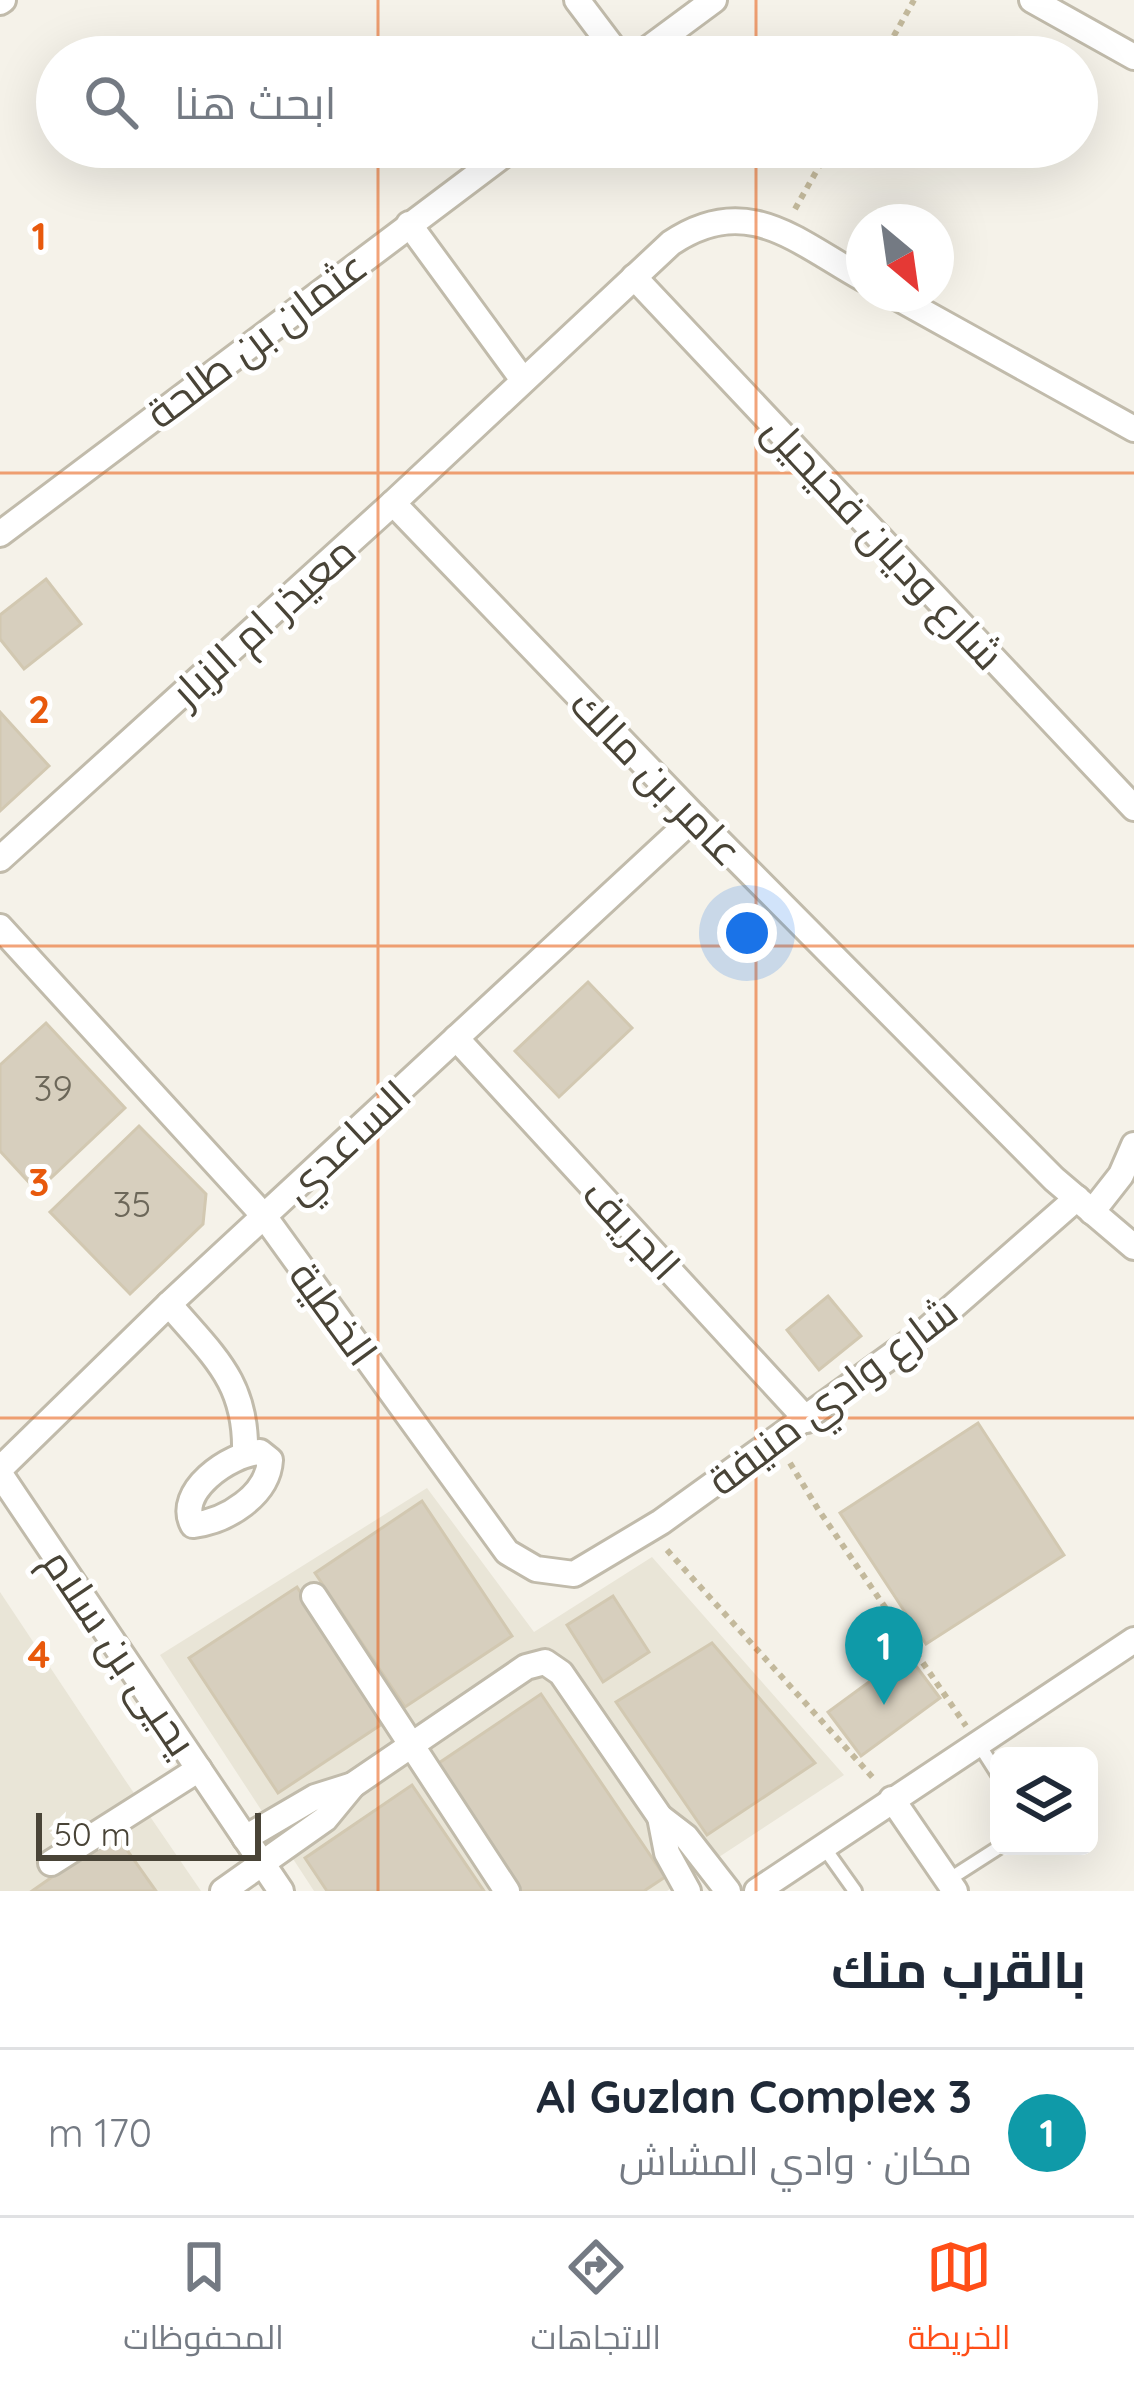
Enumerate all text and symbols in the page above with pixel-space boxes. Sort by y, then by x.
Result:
search box [36,36,1098,168]
icon: search [78,69,144,135]
text: ابحث هنا [174,74,337,130]
north arrow [846,204,954,312]
text: 1 [31,211,47,260]
street label: عثمان بن طلحة [135,239,377,439]
street label: شارع وديان فحيحيل [751,404,1016,682]
street label: معيذر ام الزبار [158,524,368,721]
street label: عامر بن مالك [560,677,754,877]
text: 2 [28,684,50,733]
your location [717,903,777,963]
house number: 39 [34,1065,72,1110]
street label: الساعدي [271,1068,426,1219]
text: 3 [29,1157,49,1206]
street label: الجريف [572,1167,692,1291]
house number: 35 [113,1181,151,1226]
street label: الخطية [278,1250,390,1376]
street label: شارع وادي منيفة [697,1284,972,1512]
street label: يحيى بن سلام [29,1538,209,1767]
pin: 1 [845,1606,923,1705]
text: 4 [28,1629,50,1678]
map controls [990,1747,1098,1855]
button: layers [990,1747,1098,1855]
scale bar [36,1807,261,1860]
text: 50 m [54,1813,131,1854]
text: بالقرب منك [831,1937,1086,2001]
text: Al Guzlan Complex 3 [536,2068,972,2124]
text: 170 m [48,2108,152,2157]
text: 1 [1039,2108,1055,2157]
text: مكان · وادي المشاش [619,2136,972,2185]
tab: المحفوظات [123,2234,284,2368]
tab: الاتجاهات [531,2234,661,2368]
tab: الخريطة [908,2234,1011,2368]

